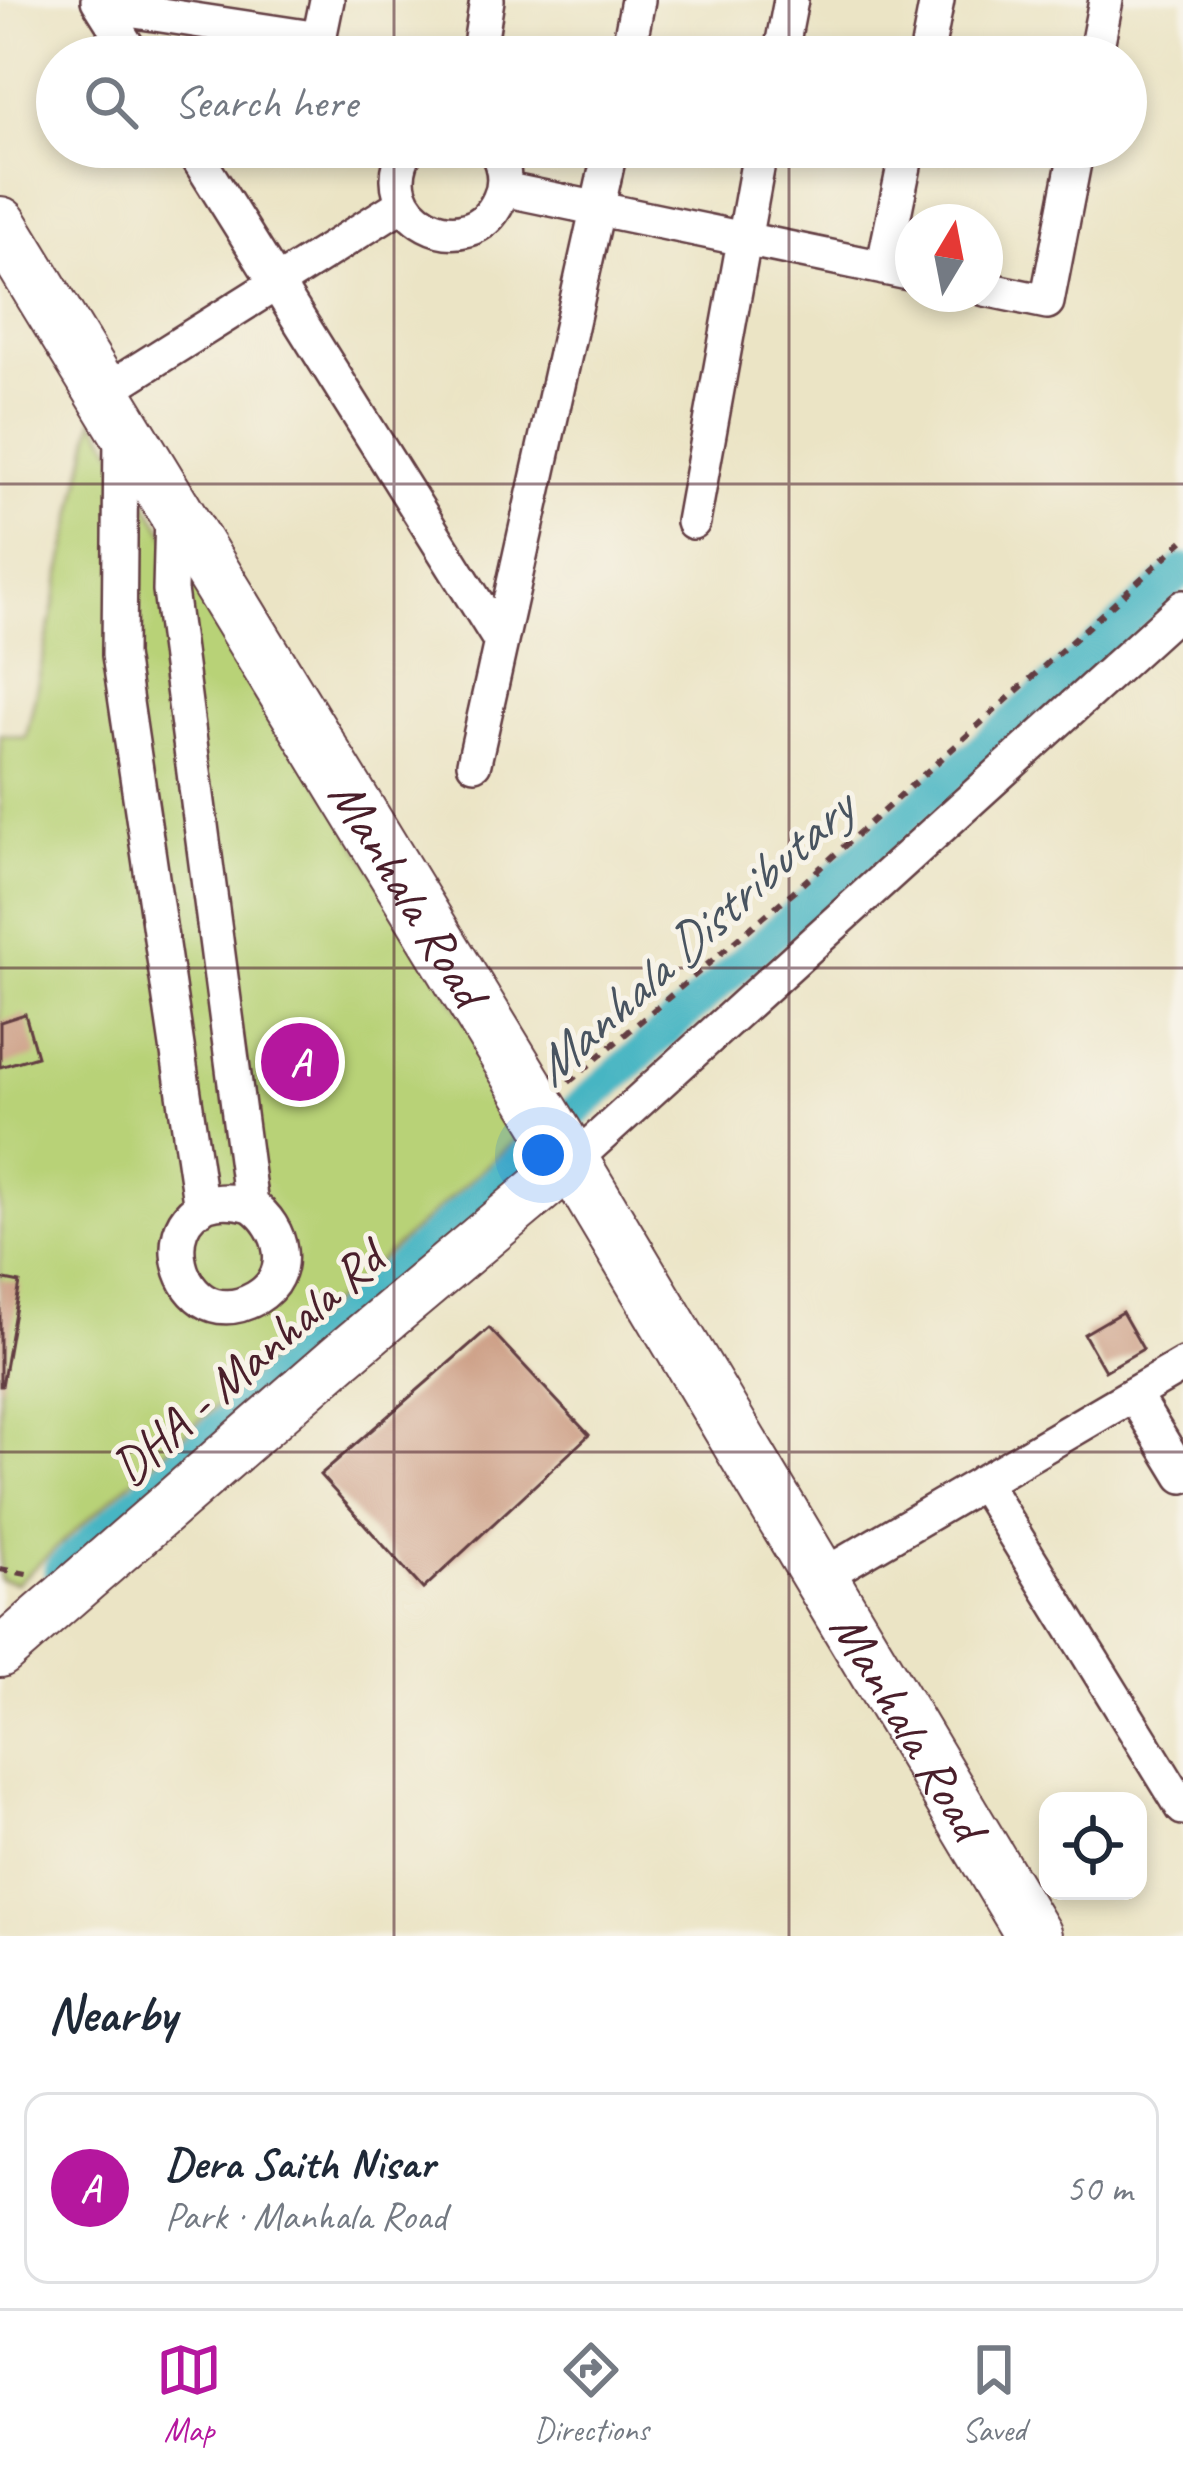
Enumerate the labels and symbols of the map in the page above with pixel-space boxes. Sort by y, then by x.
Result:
north arrow [895,204,1003,312]
street label: Manhala Road [315,768,505,1023]
water label: Manhala Distributary [518,770,873,1100]
pin: A [261,1017,339,1107]
your location [513,1125,573,1185]
street label: DHA - Manhala Rd [98,1223,401,1499]
street label: Manhala Road [816,1601,1004,1857]

